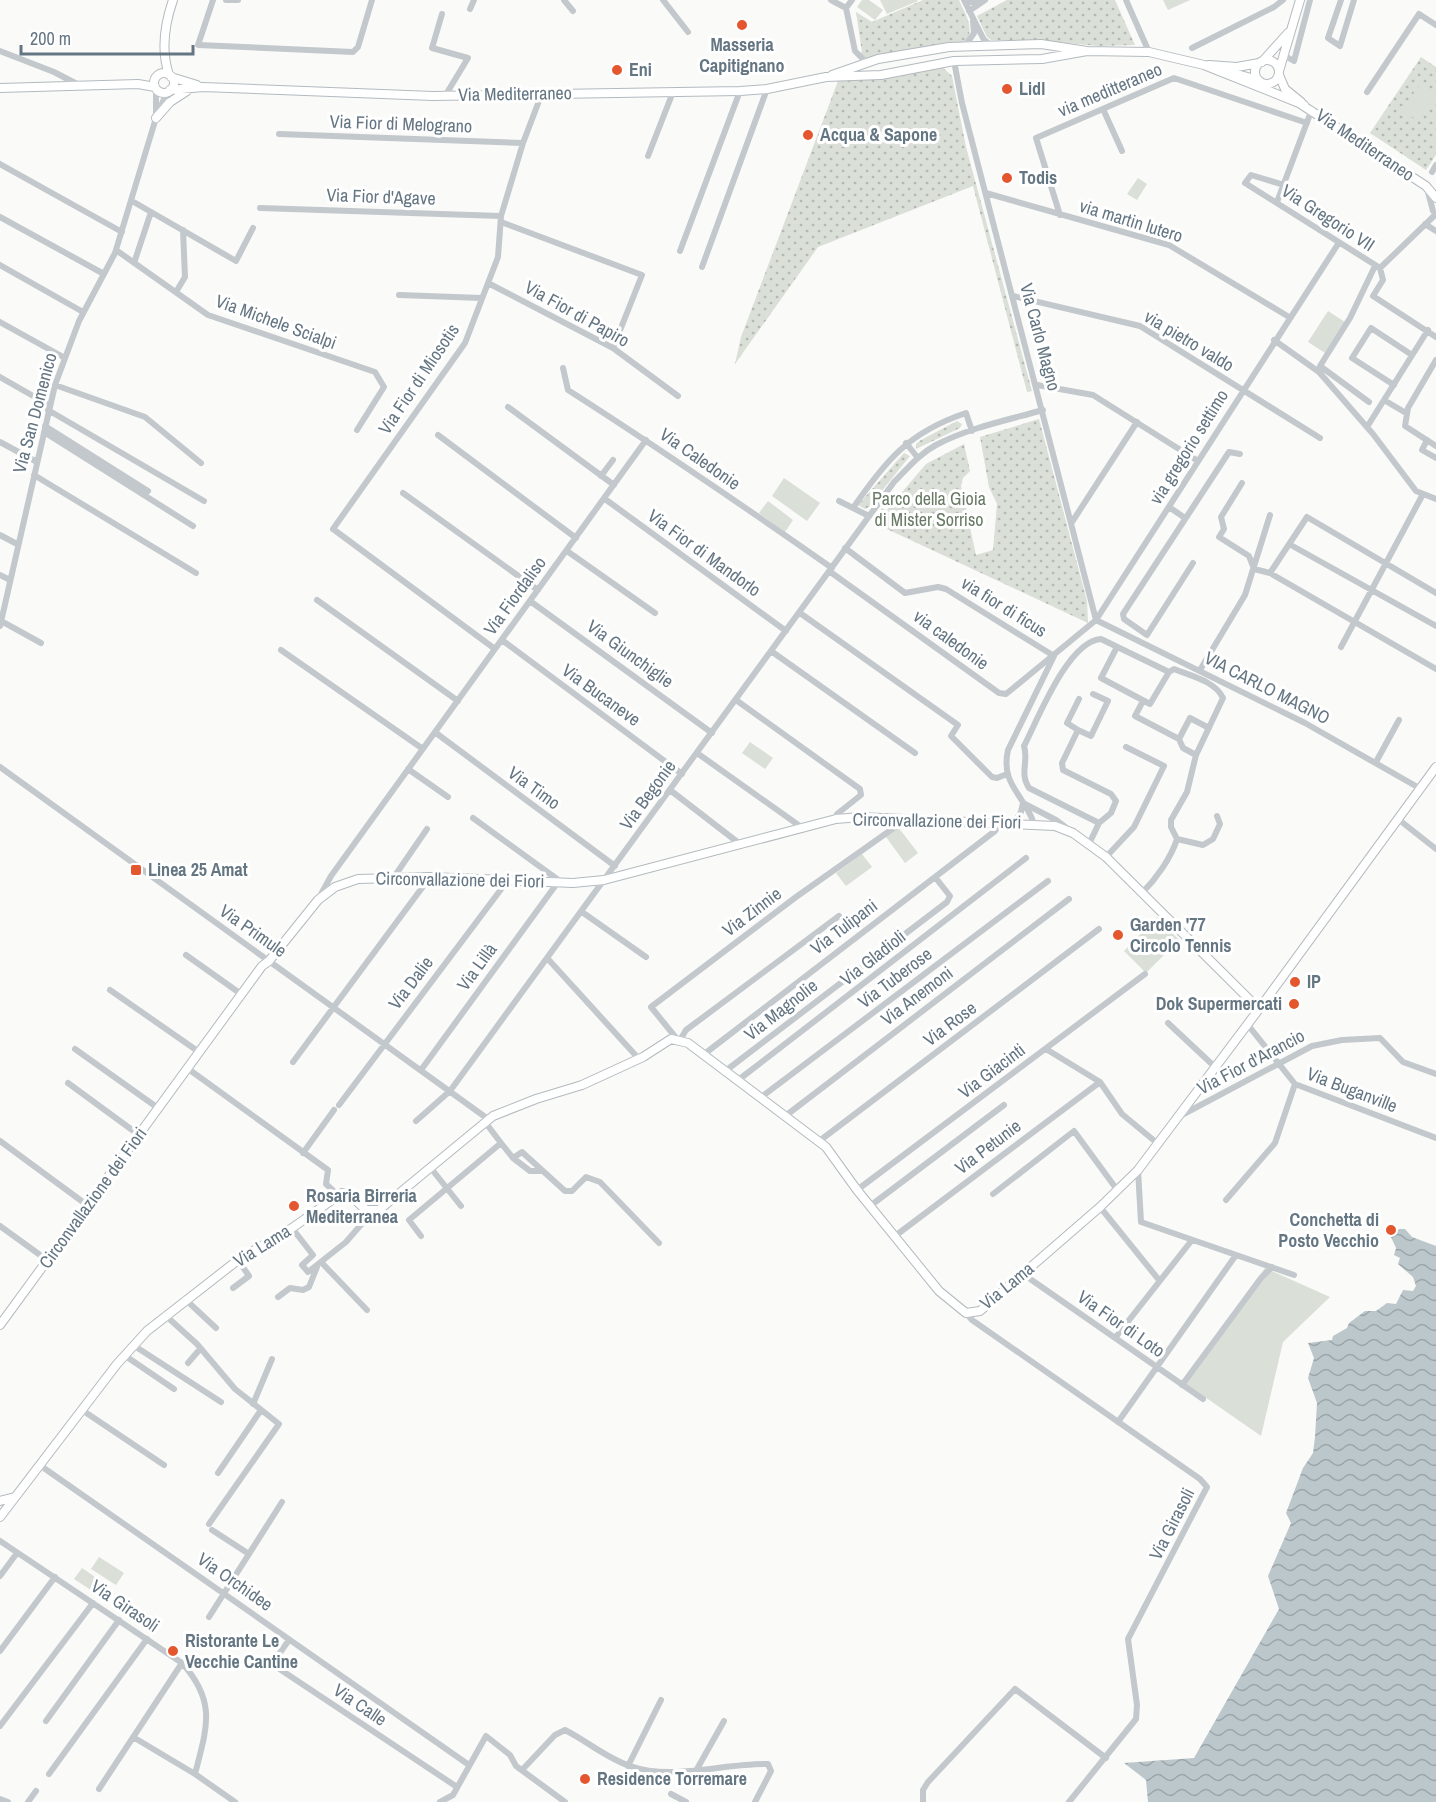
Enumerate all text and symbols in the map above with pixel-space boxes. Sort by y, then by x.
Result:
scale bar [21,18,194,56]
marker: Masseria Capitignano [735,18,749,32]
text: 200 m [30,26,71,51]
place label: Masseria Capitignano [699,32,785,78]
street label: via meditteraneo [1054,56,1166,123]
place label: Eni [629,57,652,82]
marker: Eni [610,63,624,77]
place label: Lidl [1019,76,1045,101]
street label: Via Mediterraneo [458,80,572,107]
marker: Lidl [1000,82,1014,96]
street label: Via Mediterraneo [1311,102,1419,187]
street label: Via Fior di Melograno [329,109,473,138]
place label: Acqua & Sapone [820,122,937,147]
marker: Acqua & Sapone [801,128,815,142]
place label: Todis [1019,165,1057,190]
marker: Todis [1000,171,1014,185]
street label: Via Gregorio VII [1277,178,1380,257]
street label: Via Fior d'Agave [326,182,436,211]
street label: via martin lutero [1076,193,1186,248]
street label: Via Fior di Papiro [520,274,634,353]
street label: Via Carlo Magno [1014,280,1067,393]
street label: Via Michele Scialpi [212,288,340,355]
street label: via pietro valdo [1140,304,1239,377]
street label: Via Fior di Miosotis [372,318,465,439]
street label: Via San Domenico [6,350,63,476]
street label: via gregorio settimo [1143,384,1234,509]
street label: Via Caledonie [655,422,746,496]
park label: Parco della Gioia di Mister Sorriso [872,486,986,532]
street label: Via Fior di Mandorlo [643,503,766,602]
street label: Via Fiordaliso [478,551,552,640]
street label: via fior di ficus [957,570,1052,643]
street label: via caledonie [908,604,994,676]
street label: Via Giunchiglie [582,614,679,694]
street label: VIA CARLO MAGNO [1200,645,1334,730]
street label: Via Bucaneve [557,658,646,732]
street label: Via Begonie [614,755,682,835]
street label: Via Timo [503,760,566,815]
street label: Circonvallazione dei Fiori [852,807,1022,834]
place label: Linea 25 Amat [148,857,248,882]
marker: Linea 25 Amat [129,863,143,877]
street label: Circonvallazione dei Fiori [375,866,545,893]
street label: Via Zinnie [717,881,786,942]
street label: Via Tulipani [805,893,882,960]
street label: Via Primule [215,898,292,963]
place label: Garden '77 Circolo Tennis [1130,912,1231,958]
street label: Via Gladioli [835,924,911,991]
marker: Garden '77 Circolo Tennis [1111,928,1125,942]
street label: Via Lillà [451,938,502,996]
street label: Via Tuberose [852,941,937,1014]
street label: Via Dalie [382,951,439,1014]
street label: Via Anemoni [876,960,958,1031]
place label: IP [1307,969,1321,994]
street label: Via Magnolie [739,973,823,1046]
marker: IP [1288,975,1302,989]
place label: Dok Supermercati [1156,991,1282,1016]
street label: Via Rose [918,995,981,1052]
marker: Dok Supermercati [1287,997,1301,1011]
street label: Via Fior d'Arancio [1193,1023,1309,1100]
street label: Via Giacinti [953,1037,1030,1104]
street label: Via Buganville [1303,1061,1401,1118]
street label: Via Petunie [949,1113,1026,1180]
street label: Circonvallazione dei Fiori [33,1122,152,1273]
place label: Rosaria Birreria Mediterranea [306,1183,418,1229]
marker: Rosaria Birreria Mediterranea [287,1199,301,1213]
place label: Conchetta di Posto Vecchio [1278,1207,1379,1253]
street label: Via Lama [228,1218,295,1273]
marker: Conchetta di Posto Vecchio [1384,1223,1398,1237]
street label: Via Lama [974,1256,1039,1315]
street label: Via Fior di Loto [1073,1284,1170,1363]
street label: Via Girasoli [1143,1483,1200,1564]
street label: Via Orchidee [193,1546,278,1617]
street label: Via Girasoli [86,1573,164,1638]
place label: Ristorante Le Vecchie Cantine [185,1628,298,1674]
marker: Ristorante Le Vecchie Cantine [166,1644,180,1658]
street label: Via Calle [329,1678,392,1732]
place label: Residence Torremare [597,1766,747,1791]
marker: Residence Torremare [578,1772,592,1786]

